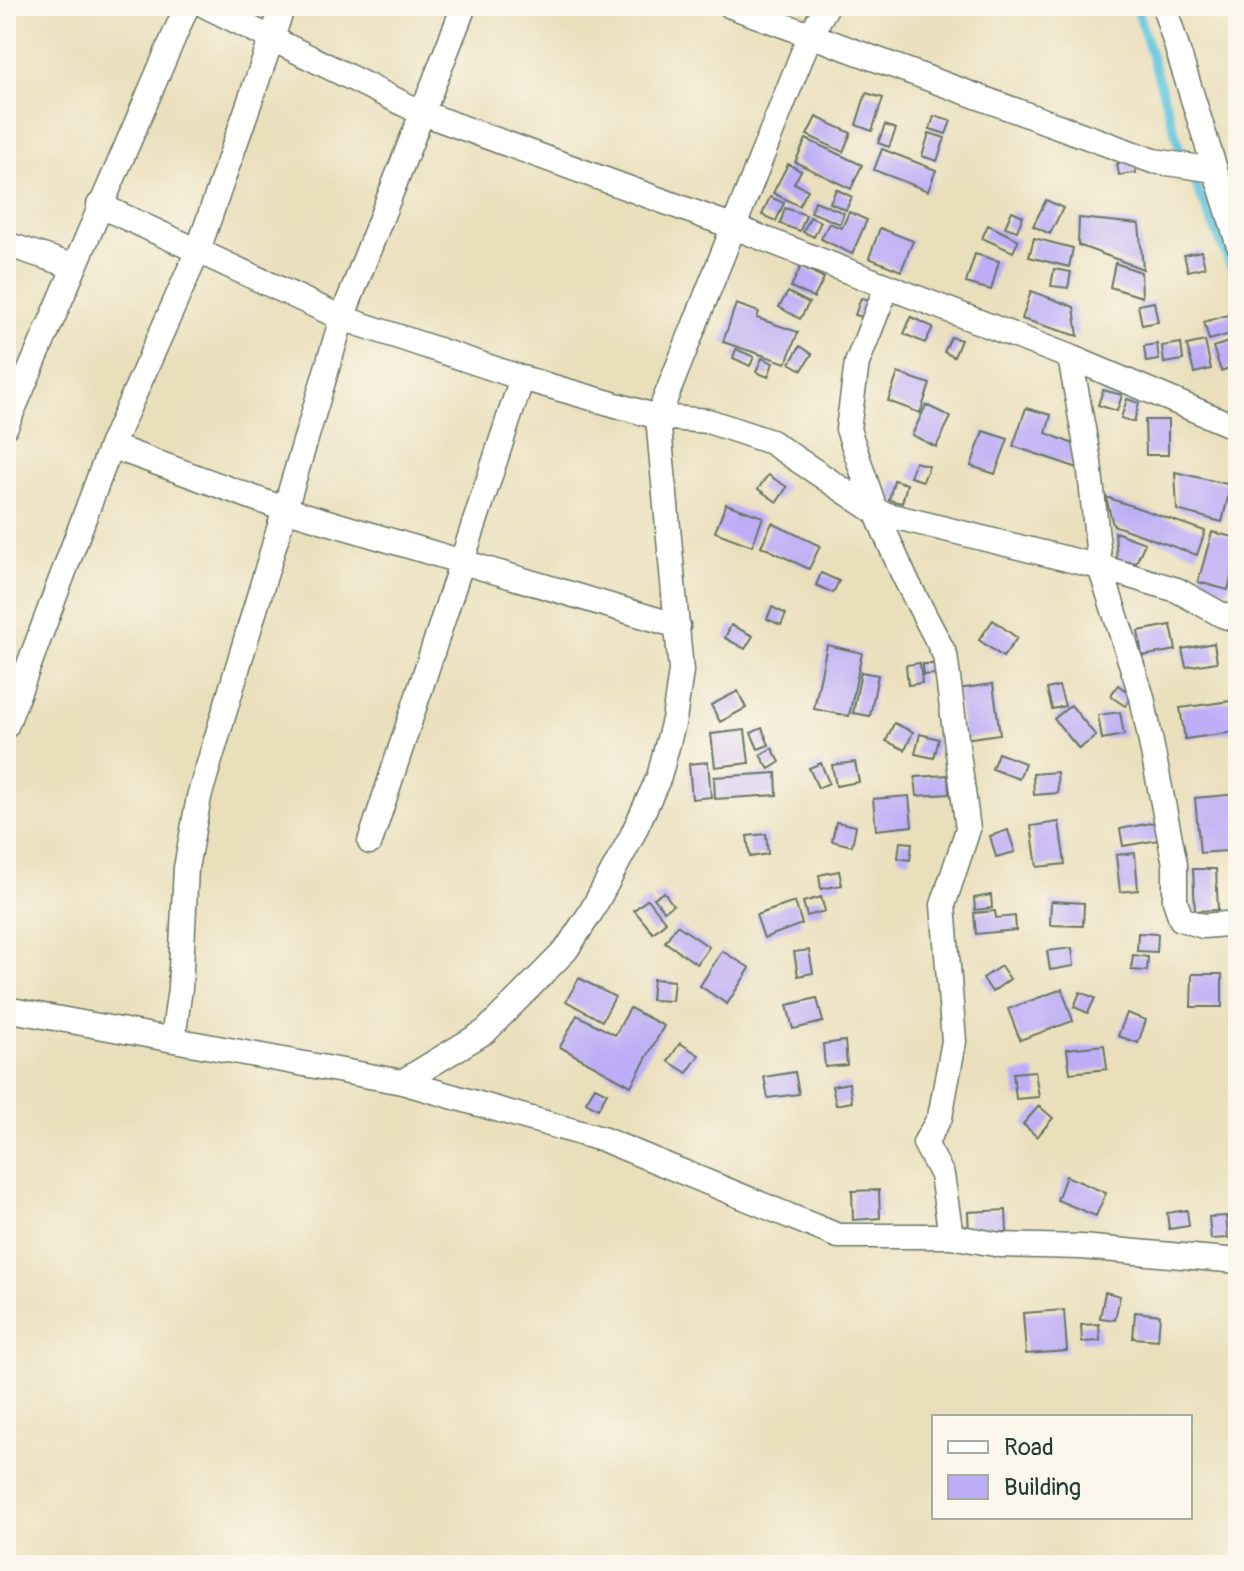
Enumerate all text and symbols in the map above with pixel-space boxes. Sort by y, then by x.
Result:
legend [932,1415,1192,1519]
text: Road [1004,1433,1054,1462]
text: Building [1004,1473,1081,1502]

